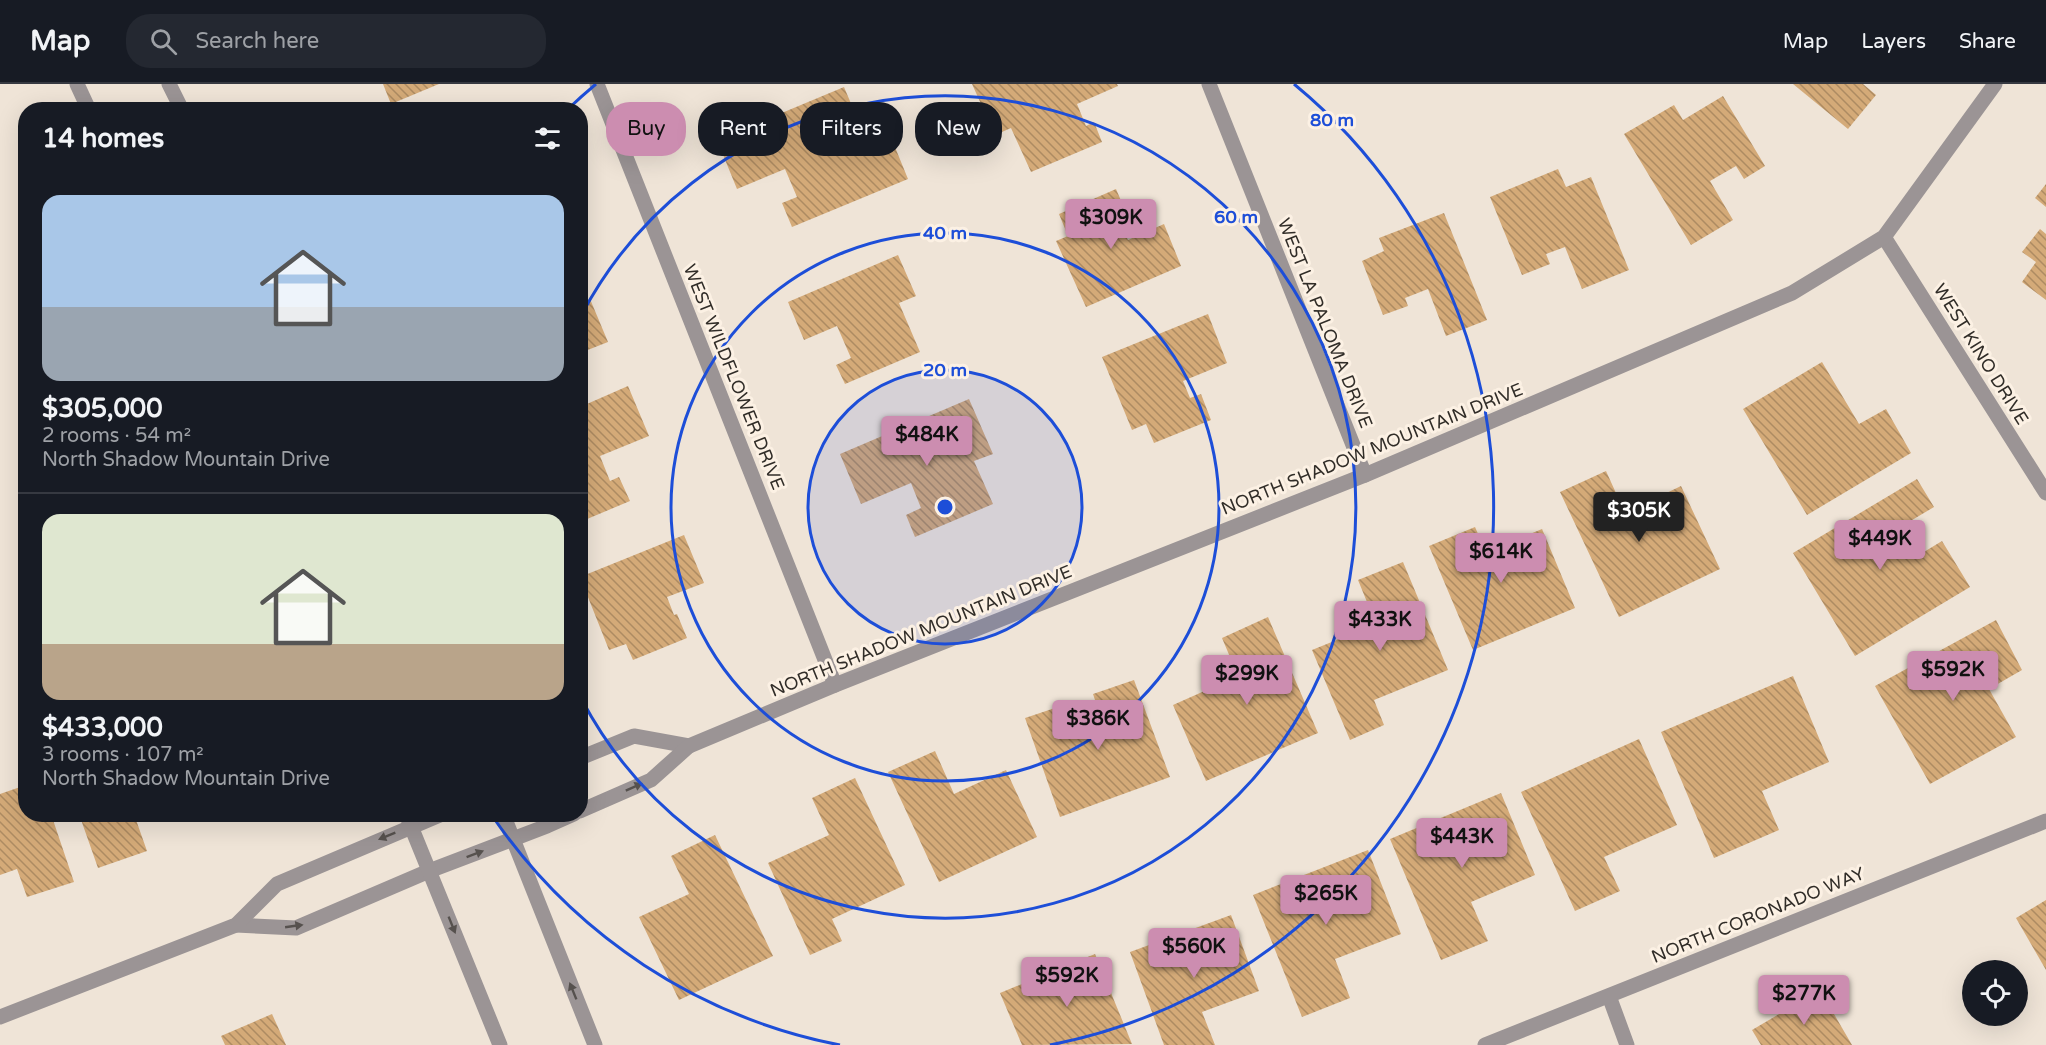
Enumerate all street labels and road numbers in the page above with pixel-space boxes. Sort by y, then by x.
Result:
street label: WEST LA PALOMA DRIVE [1273,215,1377,431]
street label: WEST WILDFLOWER DRIVE [679,261,789,493]
street label: WEST KINO DRIVE [1929,279,2033,429]
street label: NORTH SHADOW MOUNTAIN DRIVE [1218,378,1526,520]
street label: NORTH SHADOW MOUNTAIN DRIVE [767,560,1075,702]
street label: NORTH CORONADO WAY [1648,862,1868,968]

